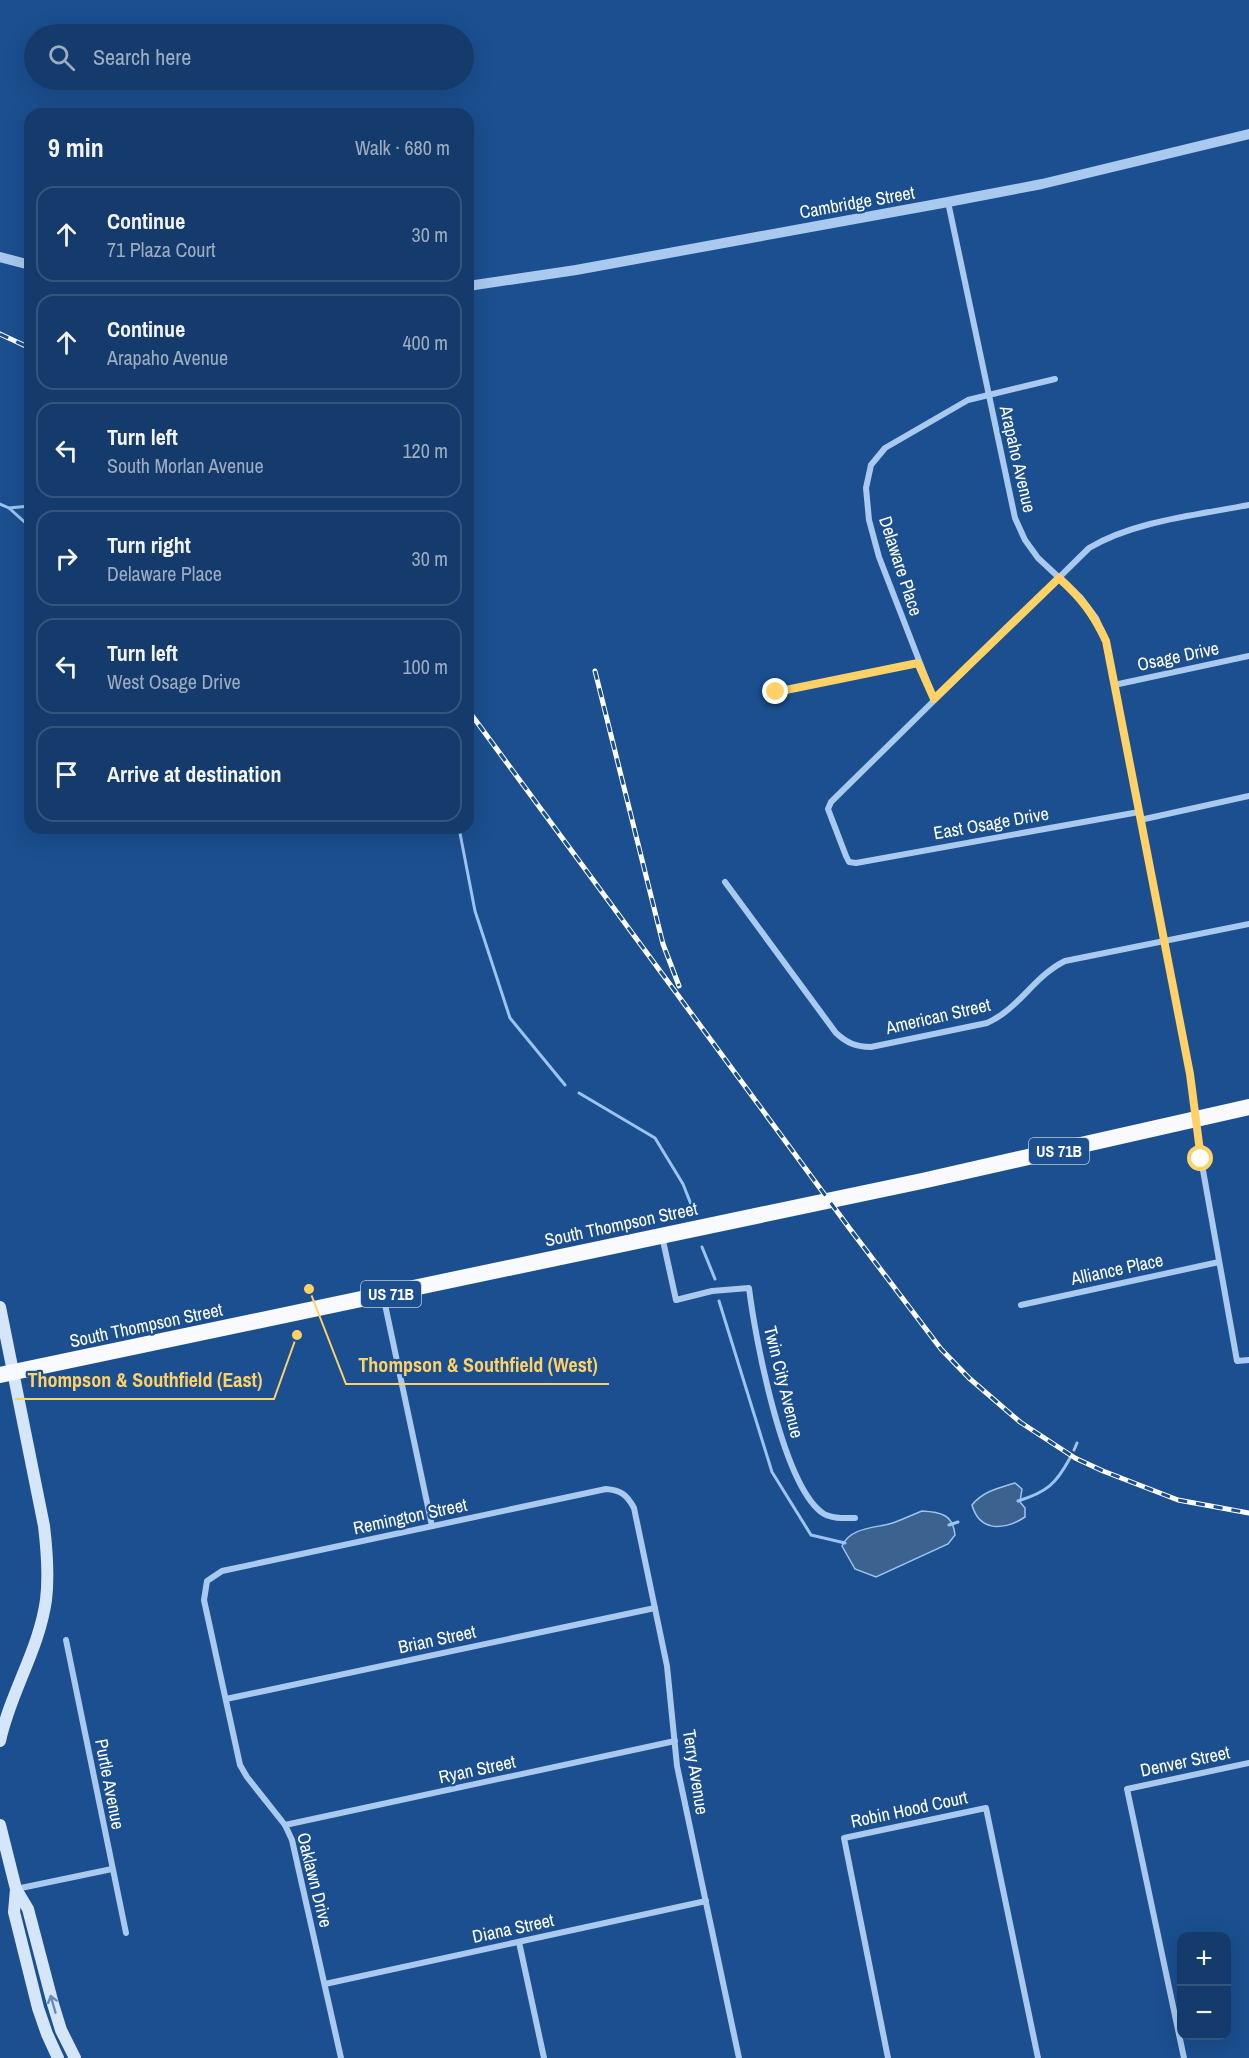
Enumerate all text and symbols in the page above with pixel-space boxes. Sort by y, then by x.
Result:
search box [24,24,474,90]
icon: search [45,41,78,74]
text: Search here [93,42,191,72]
text: 9 min [48,130,104,165]
text: Walk · 680 m [355,134,450,161]
street label: Cambridge Street [797,180,917,224]
text: Continue [107,206,185,236]
icon: ahead [50,218,83,251]
text: 30 m [412,221,448,248]
text: 71 Plaza Court [107,236,215,263]
text: Continue [107,314,185,344]
icon: ahead [50,326,83,359]
text: 400 m [402,329,448,356]
text: Arapaho Avenue [107,344,228,371]
street label: Arapaho Avenue [993,402,1042,515]
text: Turn left [107,422,178,452]
icon: left [50,434,83,467]
text: 120 m [402,437,448,464]
text: South Morlan Avenue [107,452,264,479]
street label: Delaware Place [873,513,929,619]
text: Turn right [107,530,191,560]
icon: right [50,542,83,575]
text: 30 m [412,545,448,572]
text: Delaware Place [107,560,222,587]
street label: Osage Drive [1135,635,1221,677]
text: Turn left [107,638,178,668]
icon: left [50,650,83,683]
text: 100 m [402,653,448,680]
text: West Osage Drive [107,668,241,695]
route end [762,678,788,704]
icon: arrive [50,758,83,791]
text: Arrive at destination [107,759,281,789]
street label: East Osage Drive [931,801,1051,845]
street label: American Street [882,992,993,1040]
road number: US 71B [1029,1138,1089,1164]
route start [1187,1145,1213,1171]
street label: South Thompson Street [542,1196,700,1252]
street label: Alliance Place [1068,1247,1165,1291]
road number: US 71B [361,1281,421,1307]
street label: South Thompson Street [67,1297,225,1353]
street label: Twin City Avenue [758,1323,810,1441]
callout: Thompson & Southfield (West) [346,1346,609,1384]
text: Thompson & Southfield (West) [358,1351,598,1378]
callout: Thompson & Southfield (East) [15,1361,274,1399]
text: Thompson & Southfield (East) [27,1366,263,1393]
street label: Remington Street [351,1492,469,1540]
street label: Brian Street [396,1619,478,1659]
street label: Terry Avenue [677,1728,715,1816]
street label: Purtle Avenue [89,1737,131,1831]
street label: Denver Street [1138,1739,1232,1783]
street label: Ryan Street [436,1749,518,1789]
street label: Robin Hood Court [848,1784,970,1834]
street label: Oaklawn Drive [291,1830,339,1930]
street label: Diana Street [470,1907,556,1949]
map controls [1177,1932,1231,2040]
button: + [1177,1932,1231,1986]
button: − [1177,1986,1231,2040]
one-way arrow [47,1995,58,2014]

